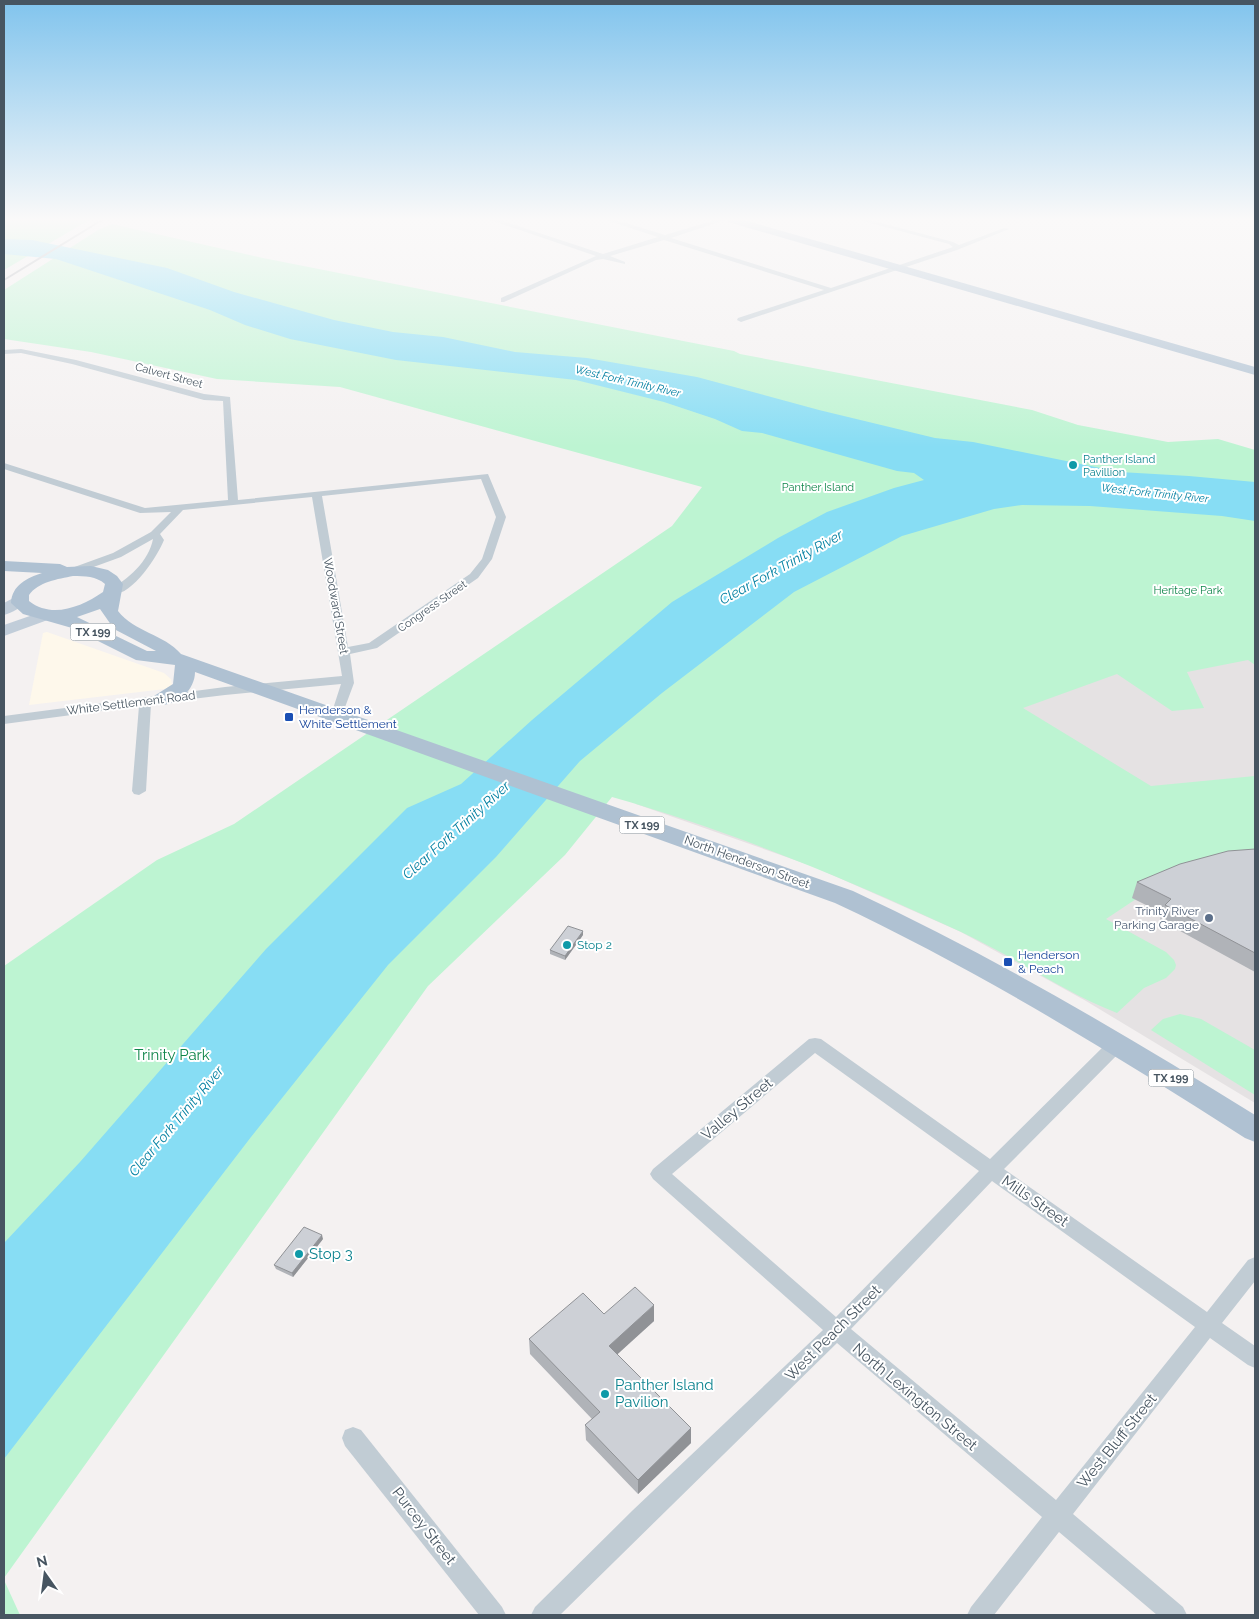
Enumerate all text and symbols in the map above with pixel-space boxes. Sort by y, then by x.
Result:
street label: Calvert Street [134,360,204,391]
water label: West Fork Trinity River [574,363,683,400]
place label: Panther Island Pavillion [1083,453,1155,479]
marker: Panther Island Pavillion [1067,459,1079,471]
park label: Panther Island [782,481,854,494]
water label: West Fork Trinity River [1101,481,1210,506]
water label: Clear Fork Trinity River [716,526,847,608]
street label: Woodward Street [321,557,351,655]
street label: Congress Street [395,578,470,635]
park label: Heritage Park [1154,584,1223,597]
road number: TX 199 [70,624,116,640]
street label: White Settlement Road [66,688,196,718]
place label: Henderson & White Settlement [299,703,397,731]
marker: Henderson & White Settlement [283,711,295,723]
water label: Clear Fork Trinity River [399,777,514,882]
road number: TX 199 [620,816,664,834]
street label: North Henderson Street [682,833,812,891]
place label: Trinity River Parking Garage [1114,904,1200,932]
marker: Trinity River Parking Garage [1203,912,1215,924]
place label: Stop 2 [577,938,612,952]
marker: Stop 2 [561,939,573,951]
place label: Henderson & Peach [1018,948,1079,976]
marker: Henderson & Peach [1002,956,1014,968]
park label: Trinity Park [134,1046,210,1064]
water label: Clear Fork Trinity River [125,1062,227,1179]
road number: TX 199 [1148,1070,1194,1086]
street label: Valley Street [698,1074,776,1144]
street label: Mills Street [998,1171,1072,1231]
place label: Stop 3 [309,1245,353,1263]
marker: Stop 3 [293,1248,305,1260]
street label: West Peach Street [781,1281,885,1385]
street label: North Lexington Street [849,1340,981,1454]
place label: Panther Island Pavilion [615,1376,714,1411]
marker: Panther Island Pavilion [599,1388,611,1400]
street label: West Bluff Street [1073,1390,1161,1492]
street label: Purcey Street [388,1484,460,1568]
north arrow [20,1549,70,1599]
text: N [35,1552,49,1570]

